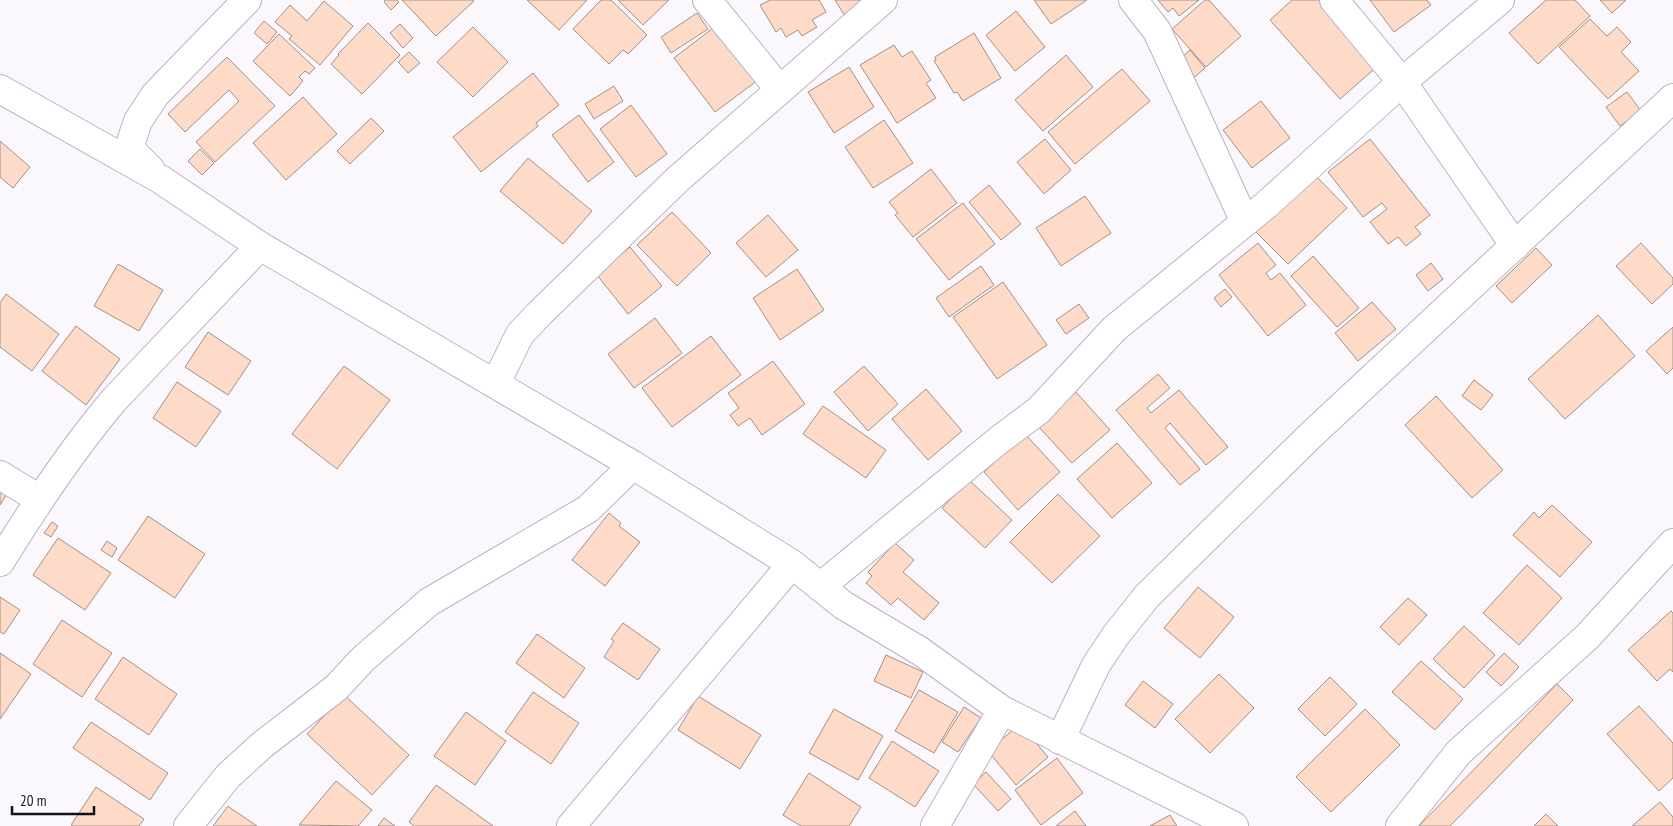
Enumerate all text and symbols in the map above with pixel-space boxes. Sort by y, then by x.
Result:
scale bar [12,784,95,816]
text: 20 m [20,791,46,810]

